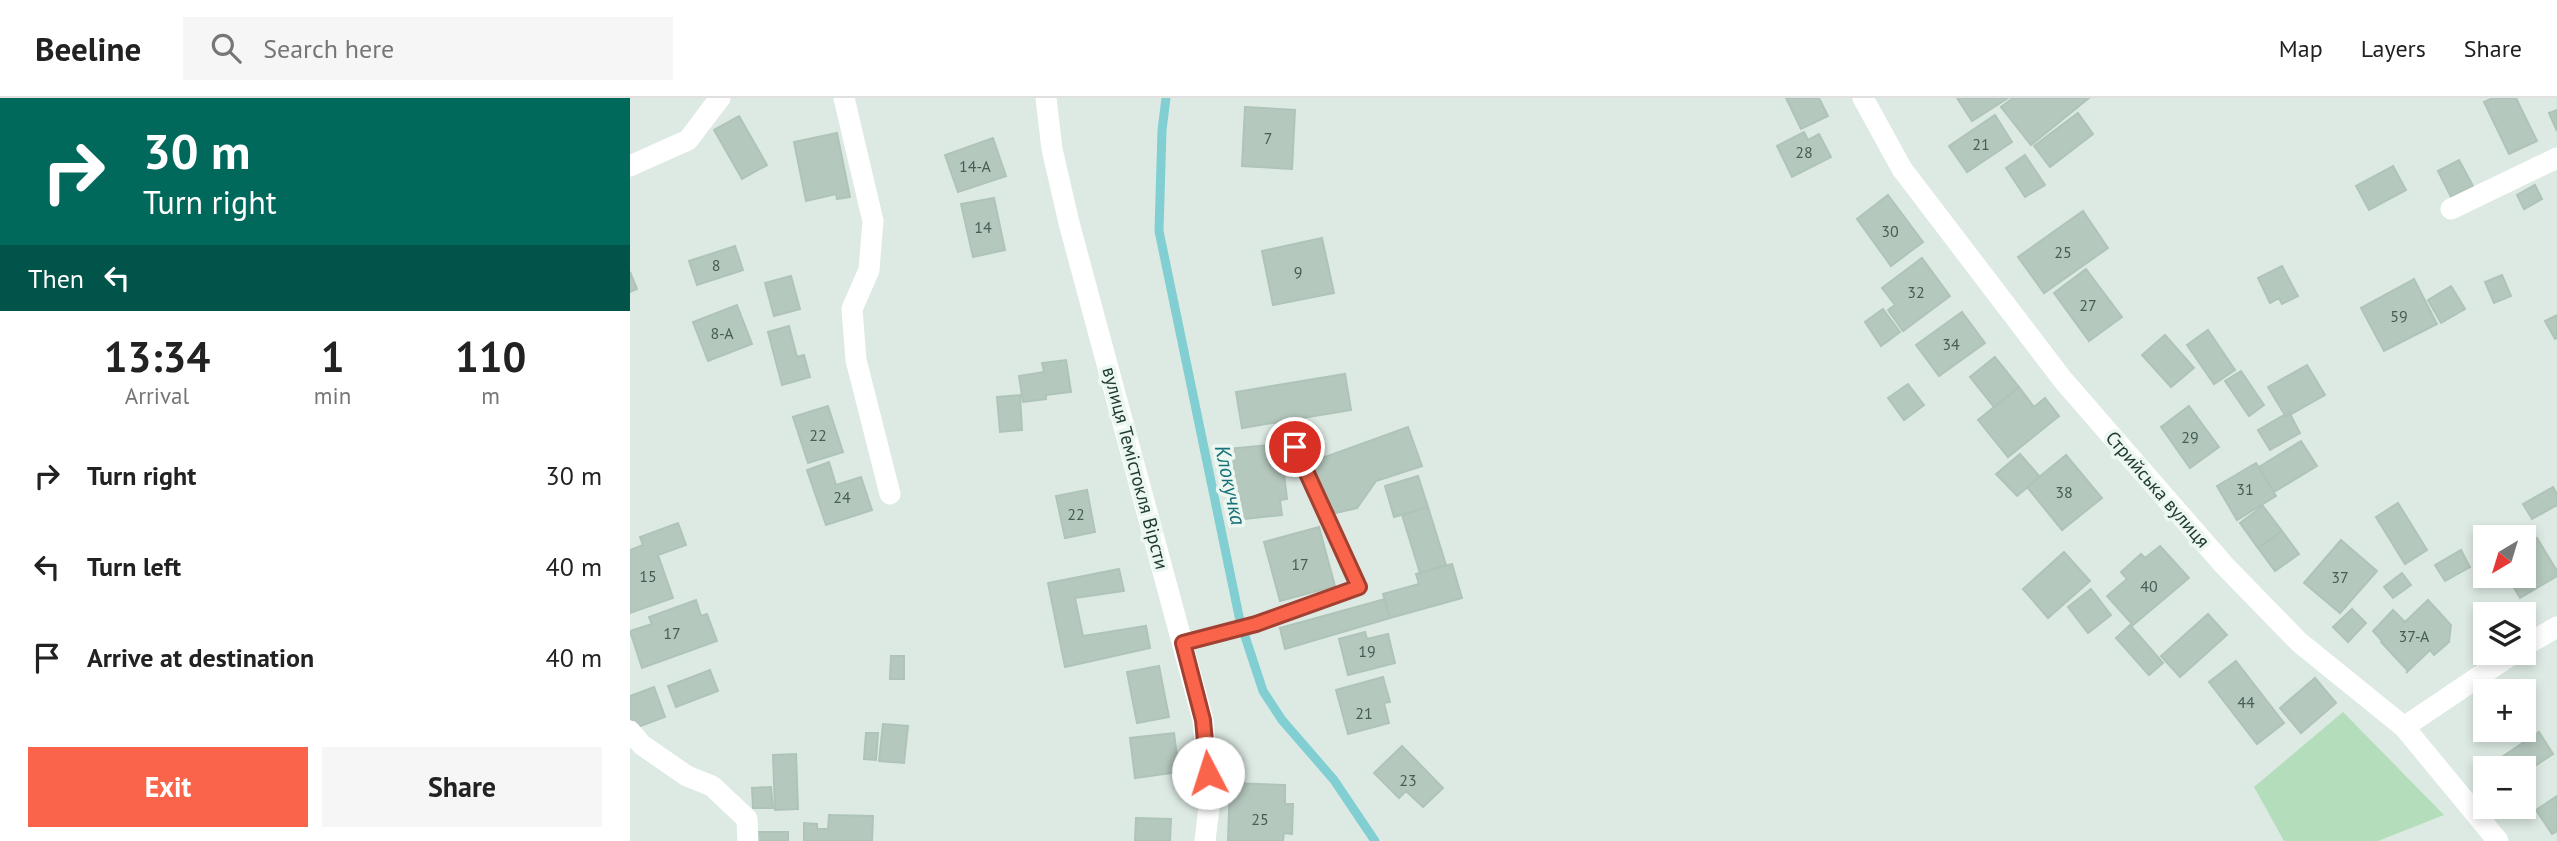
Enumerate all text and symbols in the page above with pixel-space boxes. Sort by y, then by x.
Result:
search box [183,17,673,80]
text: Beeline [35,27,141,70]
icon: search [207,29,245,67]
text: Search here [263,32,394,65]
text: Map [2279,33,2323,64]
text: Layers [2361,33,2426,64]
text: Share [2464,33,2522,64]
text: 30 m [143,119,250,183]
icon: right [28,126,119,217]
house number: 7 [1264,128,1272,148]
house number: 21 [1972,134,1990,154]
house number: 28 [1795,142,1813,162]
house number: 14-А [959,156,992,176]
text: Turn right [143,181,277,223]
house number: 14 [974,217,992,237]
house number: 30 [1881,221,1899,241]
house number: 25 [2054,242,2072,262]
house number: 8 [712,255,720,275]
icon: left [98,259,136,297]
text: Then [28,262,84,295]
house number: 9 [1294,262,1302,282]
house number: 32 [1907,282,1925,302]
house number: 27 [2079,295,2097,315]
house number: 59 [2390,306,2408,326]
house number: 8-А [710,323,734,343]
text: 13:34 [104,329,210,384]
text: 1 [321,329,344,384]
text: 110 [455,329,526,384]
house number: 34 [1942,334,1960,354]
street label: вулиця Темістокля Вірсти [1097,364,1175,572]
text: Arrival [125,381,189,410]
text: min [314,381,351,410]
text: m [481,381,500,410]
pin [1265,417,1325,477]
house number: 22 [809,425,827,445]
street label: Стрийська вулиця [2101,426,2215,552]
house number: 29 [2181,427,2199,447]
icon: arrive [1276,428,1314,466]
water label: Клокучка [1209,443,1252,528]
icon: right [28,457,66,495]
text: Turn right [87,459,196,492]
text: 30 m [546,459,602,492]
house number: 31 [2236,479,2254,499]
house number: 38 [2055,482,2073,502]
house number: 24 [833,487,851,507]
house number: 22 [1067,504,1085,524]
north arrow [2473,525,2536,588]
map controls [2473,525,2536,819]
icon: left [28,548,66,586]
text: Turn left [87,550,181,583]
text: 40 m [546,550,602,583]
house number: 17 [1291,554,1309,574]
house number: 15 [639,566,657,586]
house number: 37 [2331,567,2349,587]
house number: 40 [2140,576,2158,596]
button: layers [2473,602,2536,665]
house number: 17 [663,623,681,643]
house number: 37-А [2399,626,2430,646]
icon: arrive [28,639,66,677]
text: Arrive at destination [87,641,314,674]
text: 40 m [546,641,602,674]
house number: 19 [1358,641,1376,661]
button: + [2473,679,2536,742]
house number: 44 [2237,692,2255,712]
house number: 21 [1355,703,1373,723]
position arrow [1171,736,1245,810]
button: Exit [28,747,308,827]
button: Share [322,747,602,827]
button: − [2473,756,2536,819]
house number: 23 [1399,770,1417,790]
house number: 25 [1251,809,1269,829]

